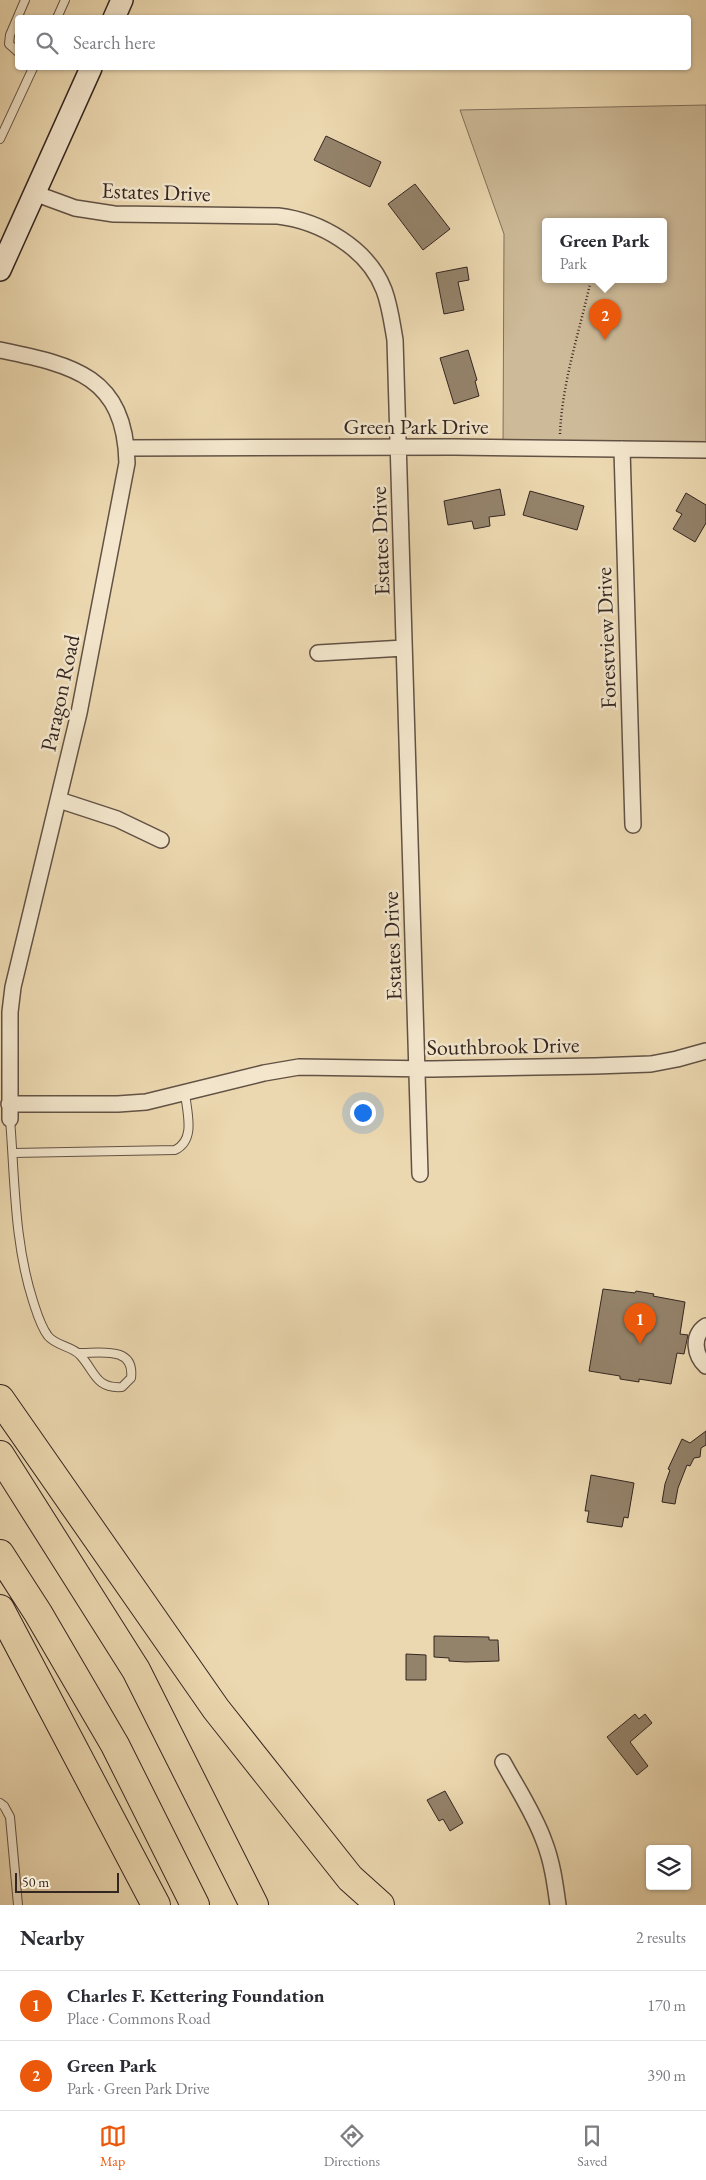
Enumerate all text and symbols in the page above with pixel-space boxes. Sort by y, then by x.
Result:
search box [15,15,691,70]
icon: search [33,29,61,57]
text: Search here [73,30,155,55]
street label: Estates Drive [101,176,211,208]
popup [542,218,667,283]
text: Green Park [560,228,649,253]
text: Park [560,253,587,274]
pin: 2 [589,299,621,340]
street label: Green Park Drive [343,412,489,441]
street label: Estates Drive [364,486,396,596]
street label: Forestview Drive [589,566,623,709]
street label: Paragon Road [33,631,87,754]
street label: Estates Drive [376,891,408,1001]
street label: Southbrook Drive [426,1030,580,1062]
your location [350,1100,376,1126]
pin: 1 [624,1303,656,1344]
map controls [646,1845,691,1890]
button: layers [646,1845,691,1890]
scale bar [15,1870,119,1893]
text: 50 m [22,1873,49,1891]
text: Nearby [20,1924,84,1951]
text: 2 results [636,1927,686,1948]
text: Charles F. Kettering Foundation [67,1983,325,2008]
text: 1 [32,1995,40,2016]
text: 170 m [647,1995,686,2016]
text: Place · Commons Road [67,2008,211,2029]
text: Green Park [67,2053,157,2078]
text: 2 [32,2065,40,2086]
text: 390 m [647,2065,686,2086]
text: Park · Green Park Drive [67,2078,209,2099]
tab: Map [99,2122,127,2170]
tab: Directions [324,2122,380,2170]
tab: Saved [577,2122,607,2170]

